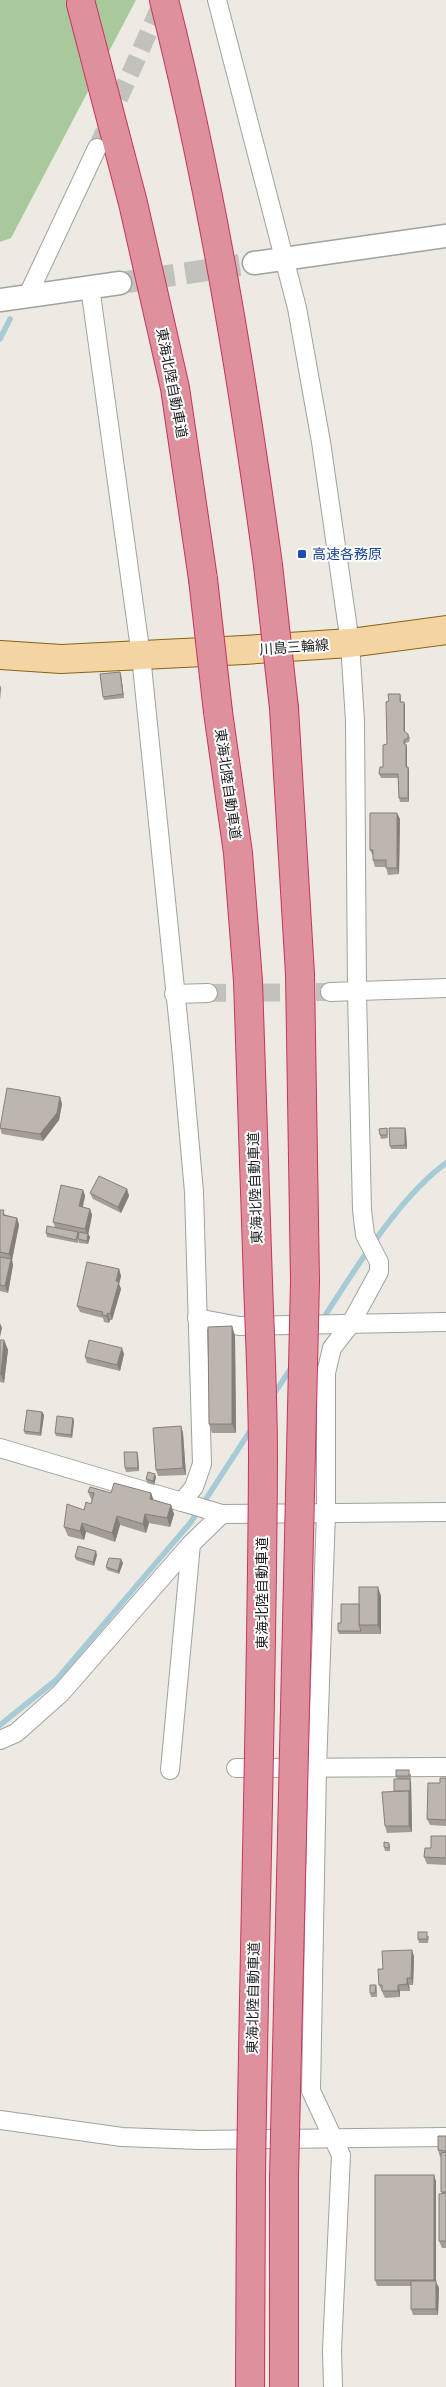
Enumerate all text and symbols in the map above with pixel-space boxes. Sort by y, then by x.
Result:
street label: 東海北陸自動車道 [153,326,192,439]
place label: 高速各務原 [312,545,382,562]
marker: 高速各務原 [296,548,308,560]
street label: 川島三輪線 [258,636,329,657]
street label: 東海北陸自動車道 [212,727,245,841]
street label: 東海北陸自動車道 [244,1132,265,1244]
street label: 東海北陸自動車道 [253,1537,270,1649]
street label: 東海北陸自動車道 [243,1942,262,2054]

